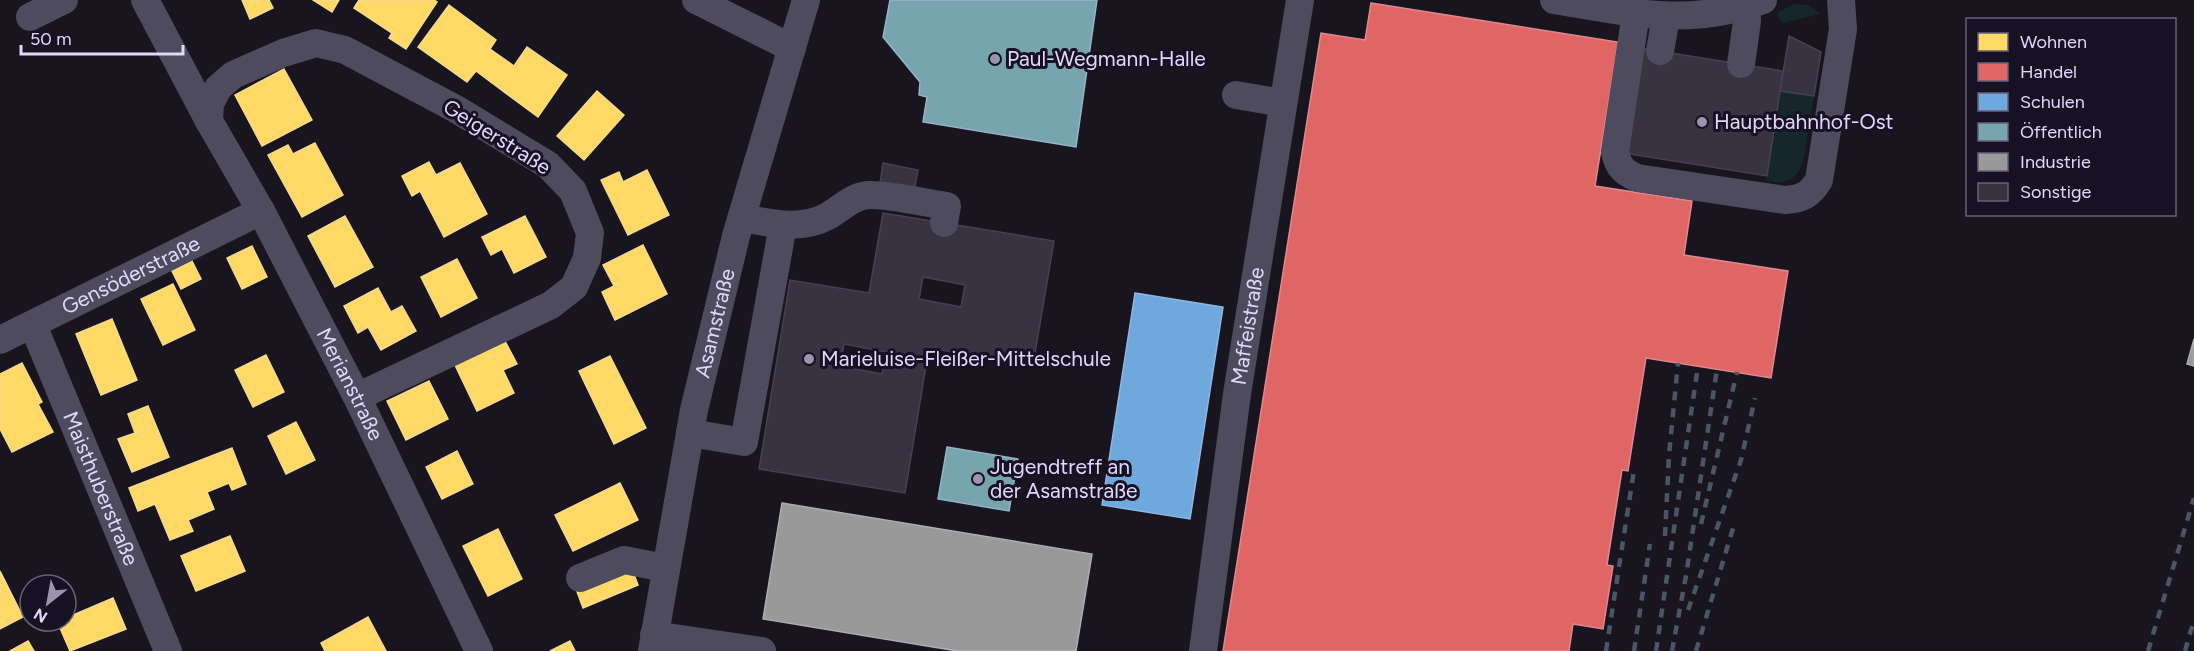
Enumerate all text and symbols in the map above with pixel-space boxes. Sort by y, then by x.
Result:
scale bar [21,18,183,56]
legend [1966,18,2176,216]
text: 50 m [30,28,72,50]
text: Wohnen [2020,31,2087,53]
place label: Paul-Wegmann-Halle [1007,46,1206,71]
marker: Paul-Wegmann-Halle [988,52,1002,66]
text: Handel [2020,61,2077,83]
text: Schulen [2020,91,2085,113]
street label: Geigerstraße [439,94,556,180]
place label: Hauptbahnhof-Ost [1714,109,1893,134]
marker: Hauptbahnhof-Ost [1695,115,1709,129]
text: Öffentlich [2020,121,2102,143]
text: Industrie [2020,151,2091,173]
text: Sonstige [2020,181,2091,203]
street label: Gensöderstraße [57,230,204,320]
street label: Maffeistraße [1226,265,1269,387]
street label: Asamstraße [689,266,740,380]
street label: Merianstraße [312,324,389,444]
place label: Marieluise-Fleißer-Mittelschule [821,346,1111,371]
marker: Marieluise-Fleißer-Mittelschule [802,352,816,366]
street label: Maisthuberstraße [58,408,144,569]
place label: Jugendtreff an der Asamstraße [990,454,1137,503]
marker: Jugendtreff an der Asamstraße [971,472,985,486]
north arrow [18,573,78,633]
text: N [30,604,51,627]

